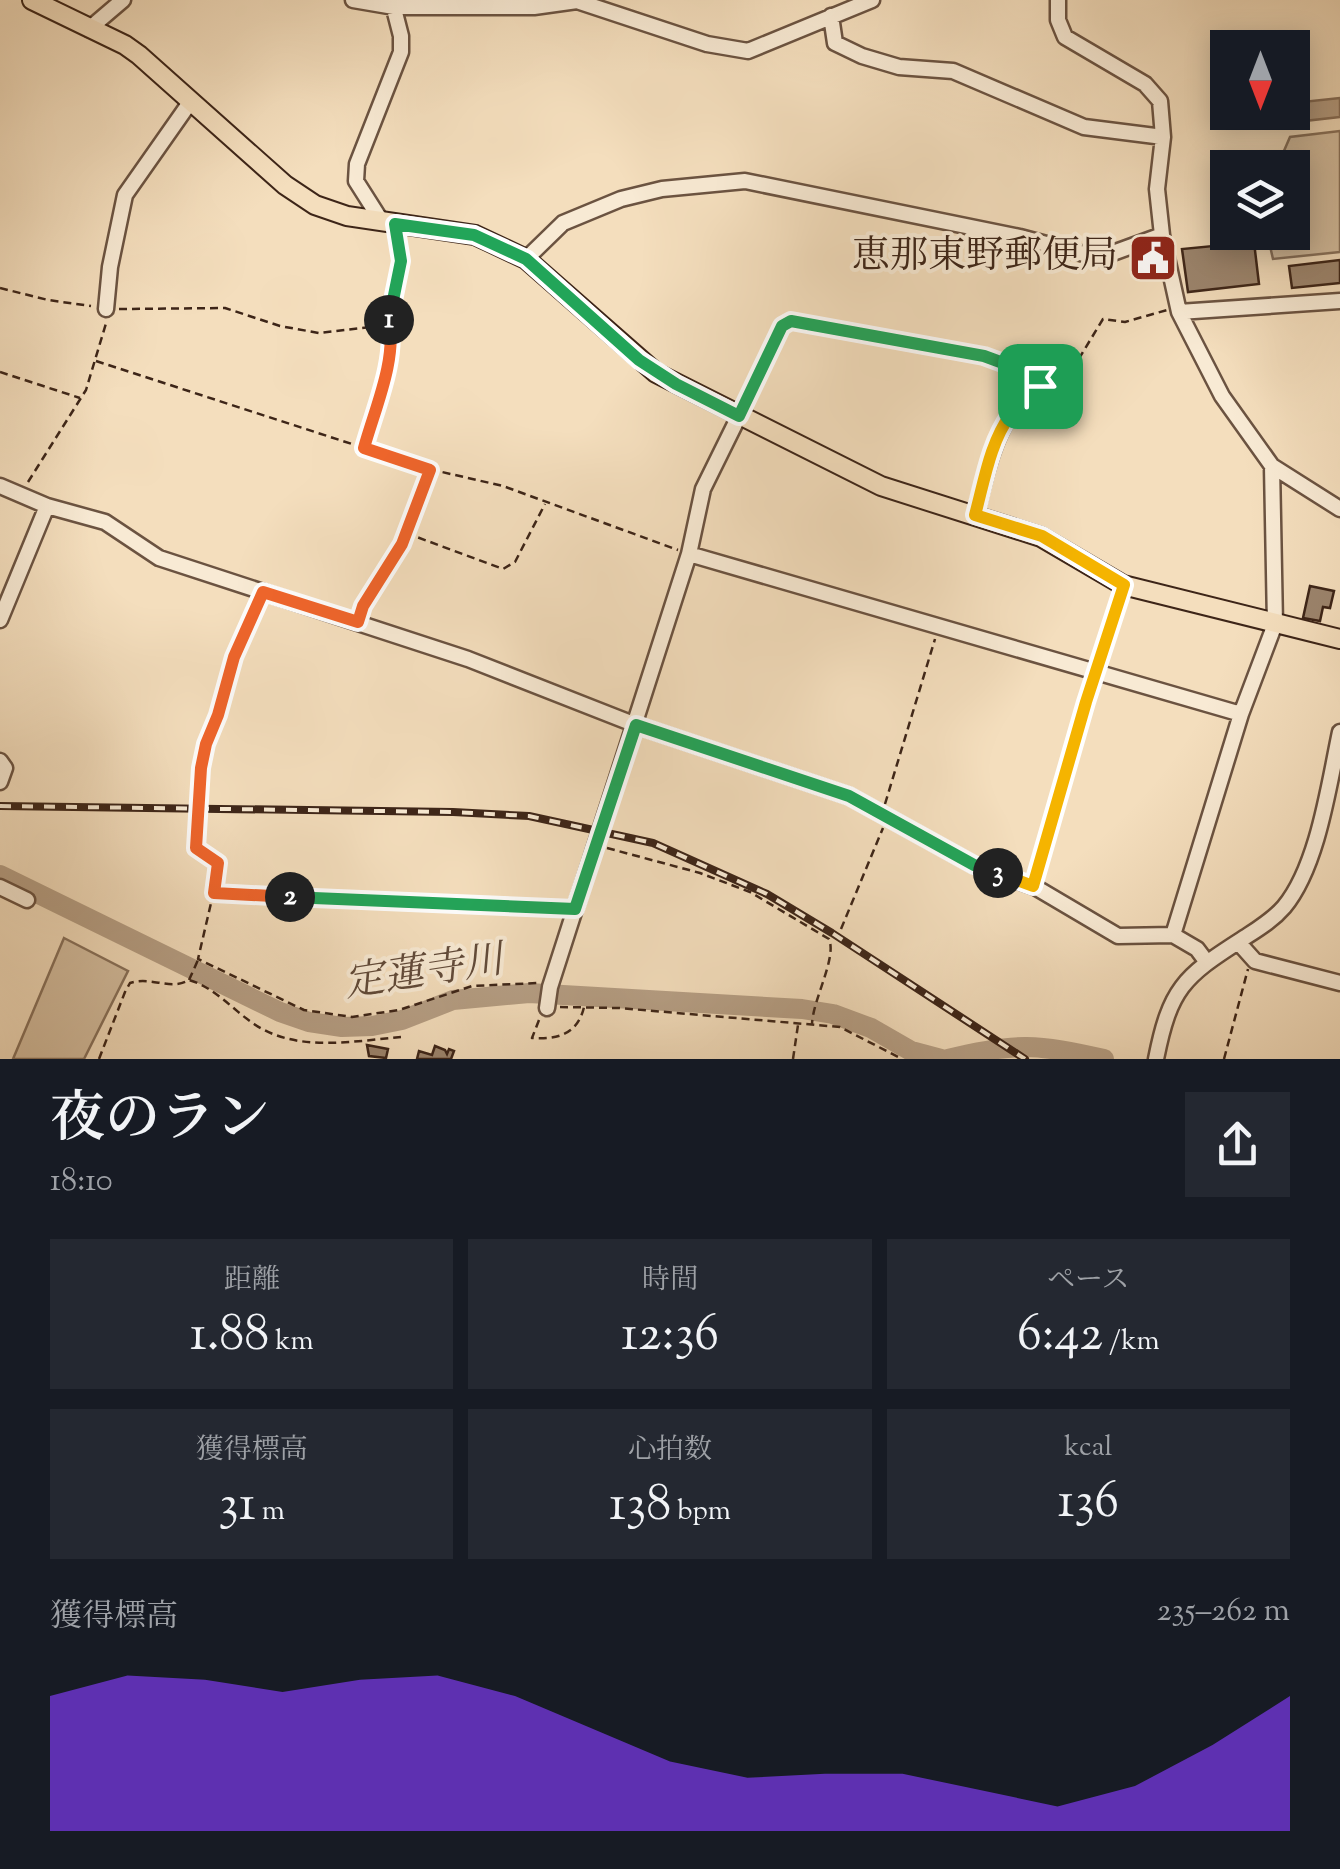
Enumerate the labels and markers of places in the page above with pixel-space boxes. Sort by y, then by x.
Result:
place label: 恵那東野郵便局 [852,231,1118,285]
public building icon: 恵那東野郵便局 [1127,232,1179,284]
pin: 1 [364,295,414,345]
pin [998,344,1083,429]
pin: 3 [973,848,1023,898]
pin: 2 [265,872,315,922]

